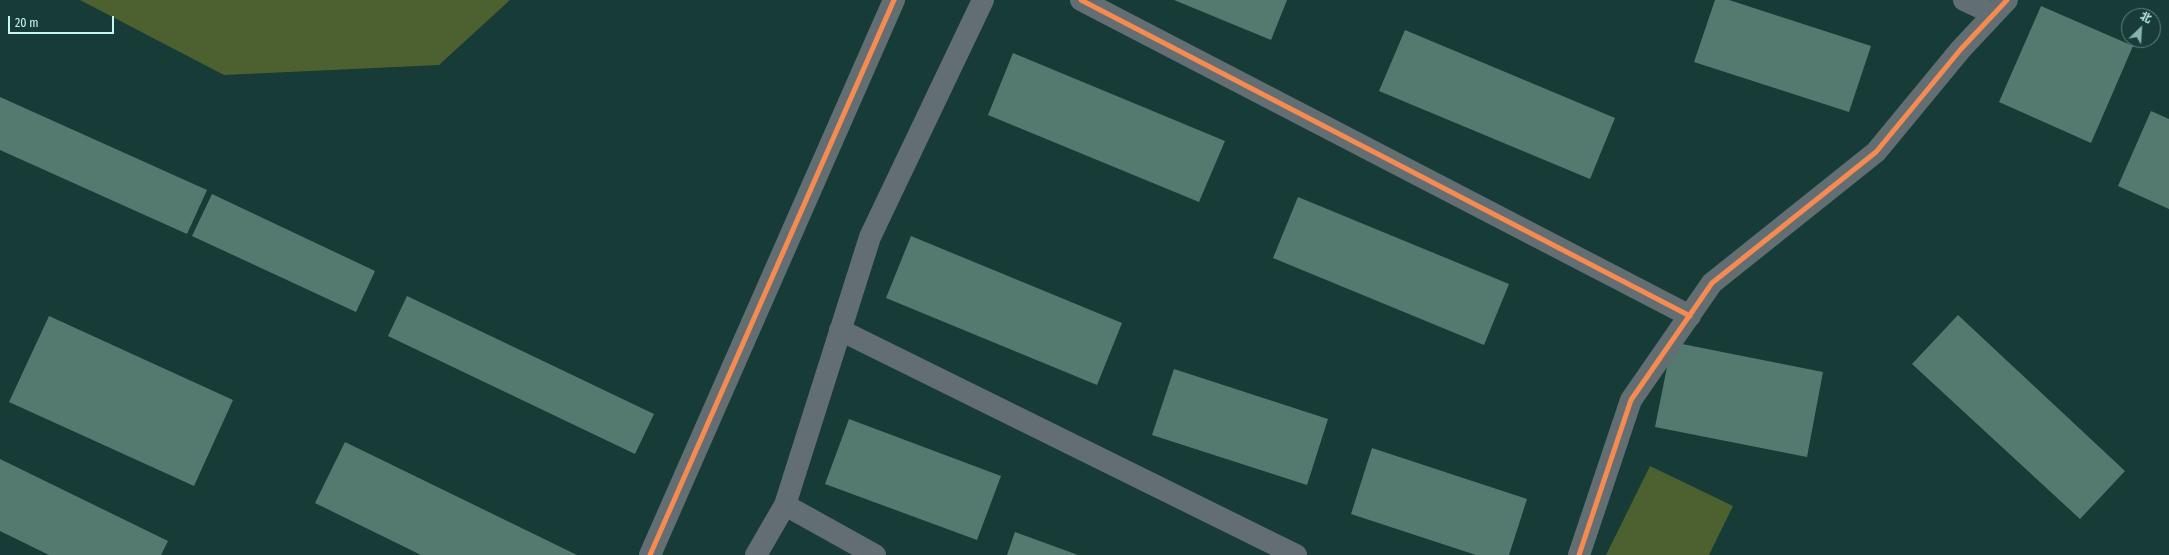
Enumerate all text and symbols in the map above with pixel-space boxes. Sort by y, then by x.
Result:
scale bar [10,8,116,34]
north arrow [2121,8,2161,48]
text: 北 [2138,9,2154,26]
text: 20 m [15,16,39,30]

